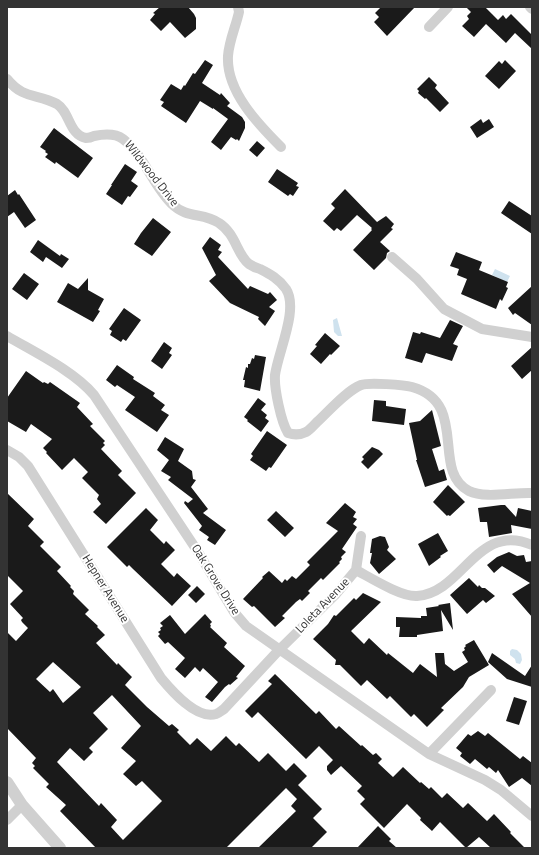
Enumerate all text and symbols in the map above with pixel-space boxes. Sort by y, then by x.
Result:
street label: Wildwood Drive [121,138,181,210]
street label: Oak Grove Drive [188,542,242,618]
street label: Hepner Avenue [78,552,132,626]
street label: Loleta Avenue [293,575,353,637]

